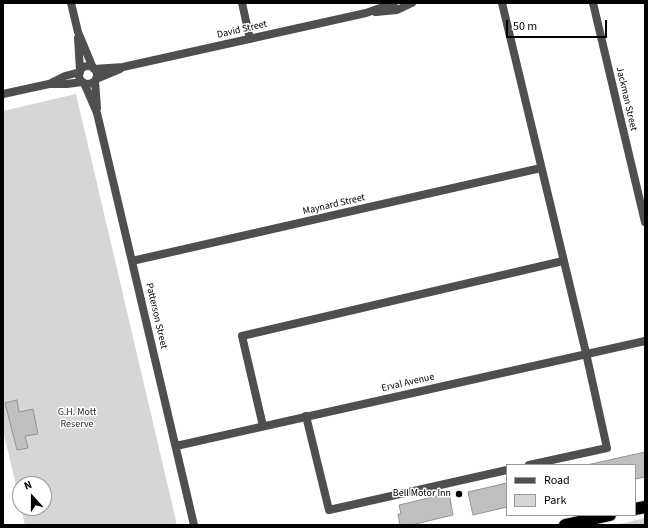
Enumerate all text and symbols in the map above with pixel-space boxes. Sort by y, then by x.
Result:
scale bar [508,12,609,38]
street label: David Street [216,18,268,42]
text: 50 m [513,18,537,35]
street label: Jackman Street [613,66,639,132]
street label: Maynard Street [302,192,366,218]
street label: Patterson Street [143,282,169,350]
street label: Erval Avenue [380,371,436,395]
park label: G.H. Mott Reserve [58,407,96,430]
legend [506,464,636,516]
text: Road [544,472,570,489]
north arrow [12,476,52,516]
text: N [22,477,34,494]
place label: Bell Motor Inn [393,488,451,500]
marker: Bell Motor Inn [454,489,464,499]
text: Park [544,492,566,509]

